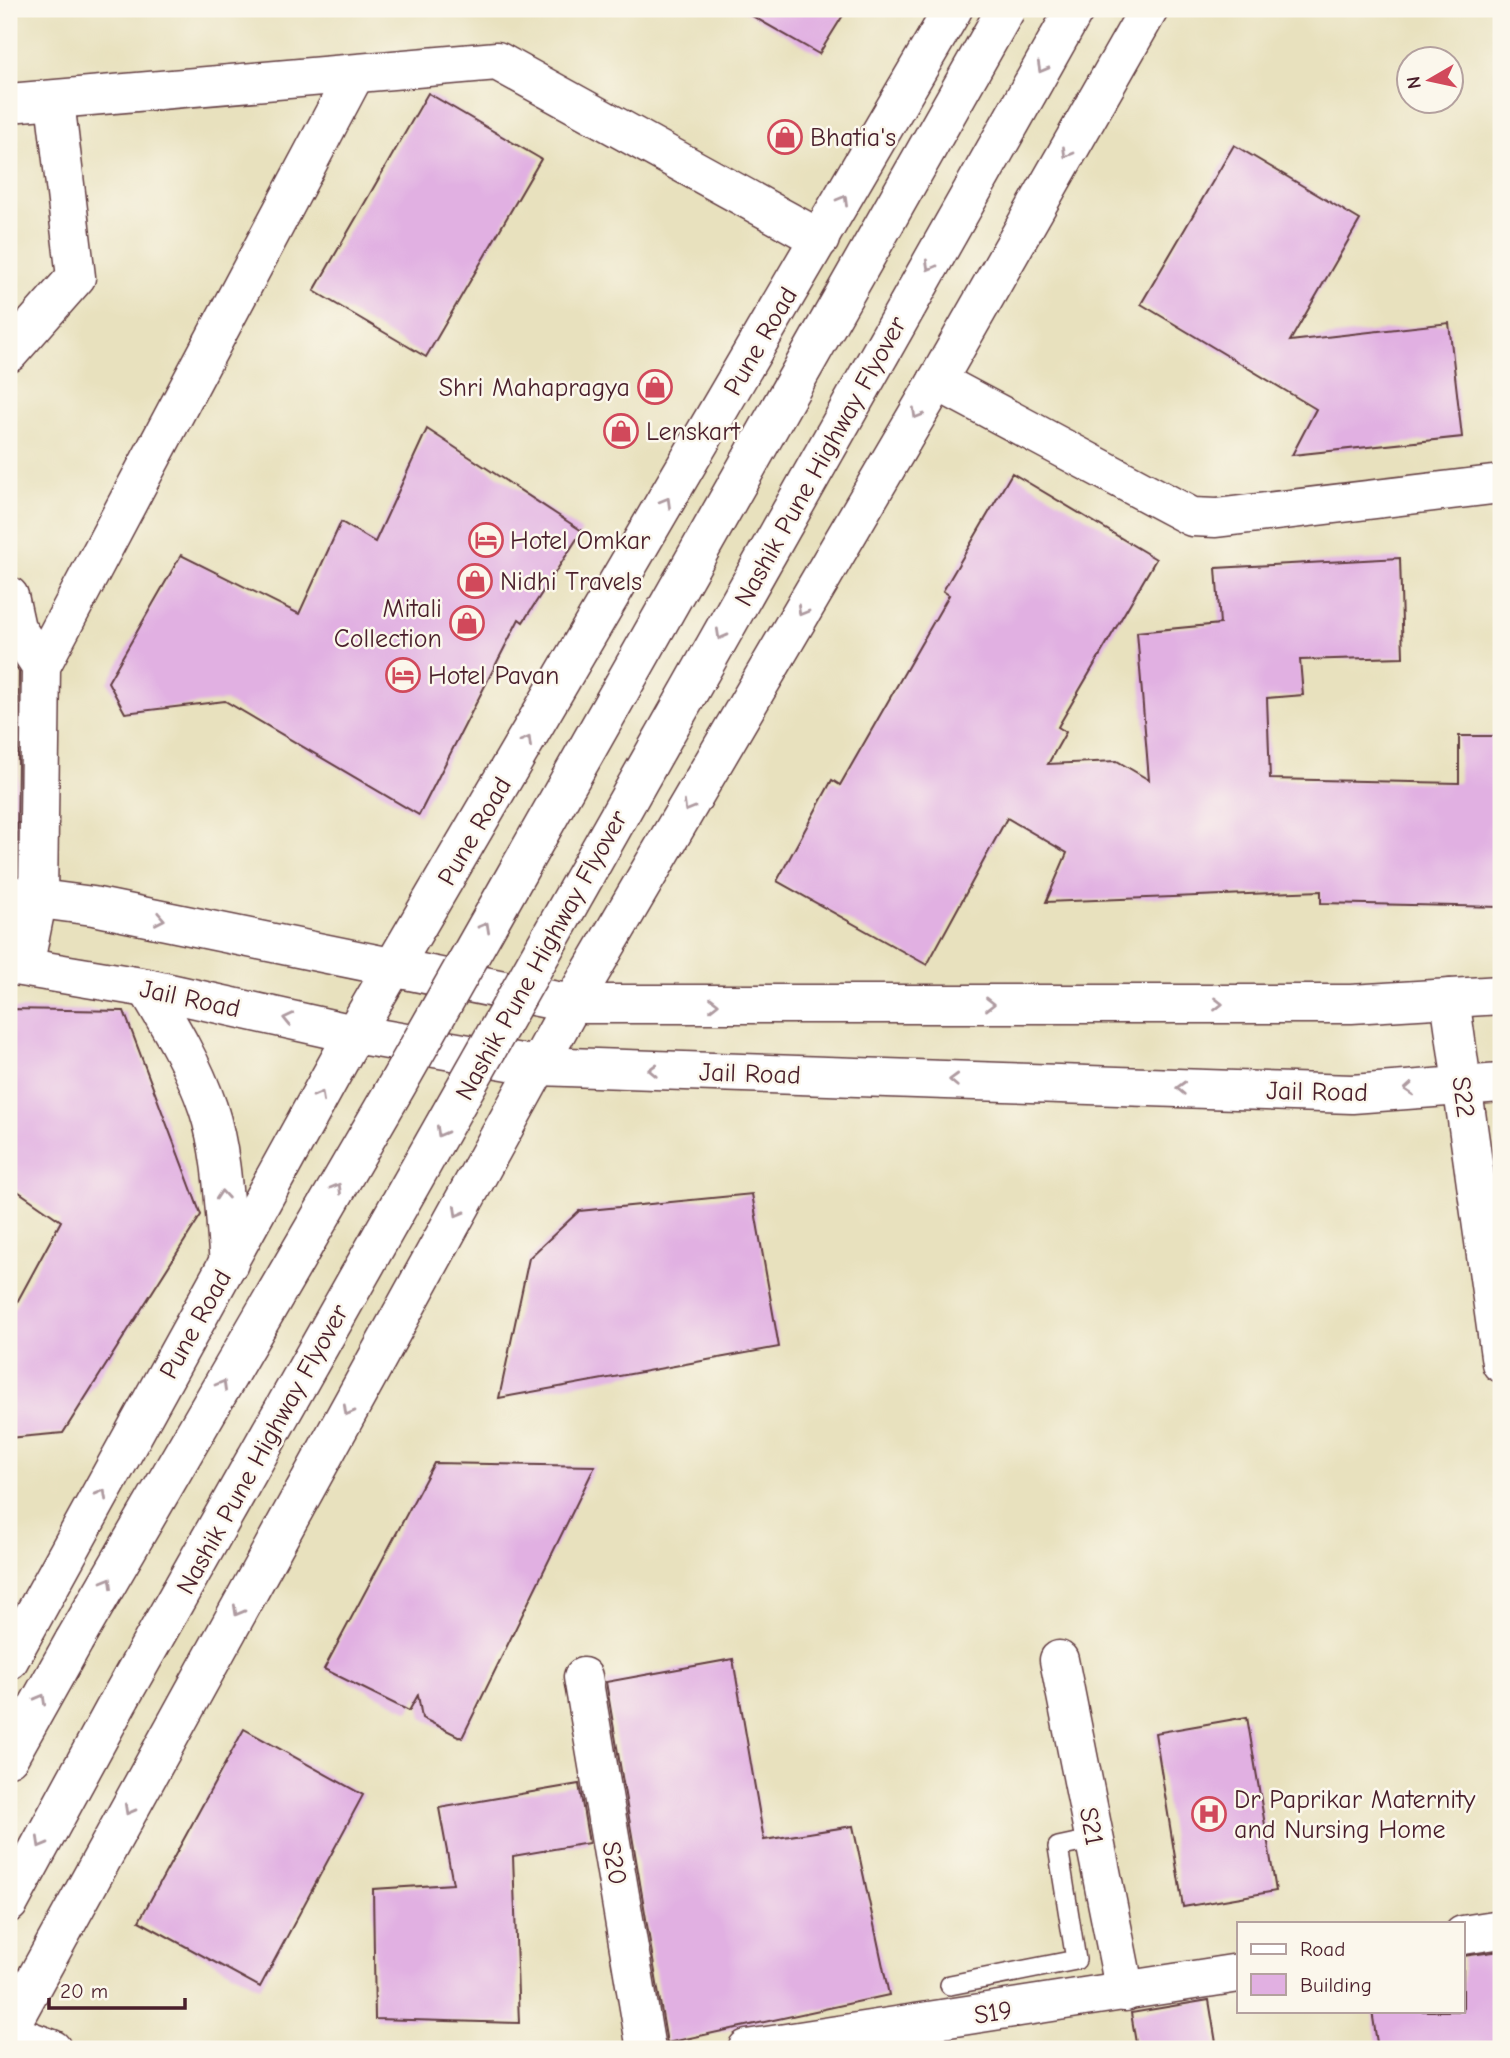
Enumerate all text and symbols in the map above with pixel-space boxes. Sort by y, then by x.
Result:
north arrow [1394,46,1464,116]
one-way arrow [1037,61,1050,74]
text: N [1402,75,1426,90]
shop icon: Bhatia's [766,118,804,156]
place label: Bhatia's [810,123,896,153]
one-way arrow [1062,146,1075,158]
one-way arrow [835,194,848,207]
one-way arrow [925,259,938,272]
street label: Pune Road [718,282,804,401]
street label: Nashik Pune Highway Flyover [729,311,914,612]
shop icon: Shri Mahapragya [636,368,674,406]
place label: Shri Mahapragya [439,373,630,403]
one-way arrow [912,407,925,420]
shop icon: Lenskart [602,412,640,450]
place label: Lenskart [646,417,742,447]
one-way arrow [658,496,671,509]
hotel icon: Hotel Omkar [467,521,505,559]
place label: Hotel Omkar [510,526,651,556]
shop icon: Nidhi Travels [456,562,494,600]
place label: Nidhi Travels [500,567,642,597]
place label: Mitali Collection [334,594,442,654]
one-way arrow [798,603,811,616]
shop icon: Mitali Collection [448,604,486,642]
one-way arrow [716,628,729,640]
hotel icon: Hotel Pavan [384,656,422,694]
place label: Hotel Pavan [428,661,559,691]
one-way arrow [519,735,532,748]
street label: Pune Road [432,772,518,891]
one-way arrow [683,799,696,812]
street label: Nashik Pune Highway Flyover [450,805,635,1106]
one-way arrow [154,911,166,926]
one-way arrow [477,921,490,934]
street label: Jail Road [137,974,243,1024]
one-way arrow [709,996,720,1012]
one-way arrow [986,996,996,1012]
one-way arrow [1213,996,1224,1012]
one-way arrow [282,1013,294,1027]
street label: Jail Road [699,1057,801,1091]
one-way arrow [648,1062,658,1078]
one-way arrow [948,1073,959,1088]
street label: S22 [1445,1074,1481,1120]
street label: Jail Road [1266,1076,1368,1108]
one-way arrow [1176,1080,1187,1095]
one-way arrow [1403,1082,1414,1097]
one-way arrow [312,1090,326,1103]
one-way arrow [436,1124,449,1137]
one-way arrow [328,1183,341,1196]
one-way arrow [215,1189,230,1200]
one-way arrow [452,1205,466,1217]
street label: Pune Road [154,1265,238,1384]
street label: Nashik Pune Highway Flyover [171,1299,356,1600]
one-way arrow [214,1380,227,1392]
one-way arrow [343,1404,356,1416]
one-way arrow [94,1489,107,1501]
one-way arrow [100,1576,113,1589]
one-way arrow [233,1603,246,1616]
one-way arrow [33,1694,46,1706]
place label: Dr Paprikar Maternity and Nursing Home [1234,1785,1476,1845]
hospital icon: Dr Paprikar Maternity and Nursing Home [1190,1795,1228,1833]
one-way arrow [124,1803,137,1815]
street label: S21 [1073,1805,1109,1848]
one-way arrow [36,1836,50,1848]
street label: S20 [595,1839,633,1887]
legend [1237,1922,1464,2012]
text: Road [1300,1937,1345,1961]
scale bar [49,1967,186,2011]
text: Building [1300,1973,1372,1997]
text: 20 m [60,1979,108,2003]
street label: S19 [972,1995,1015,2031]

